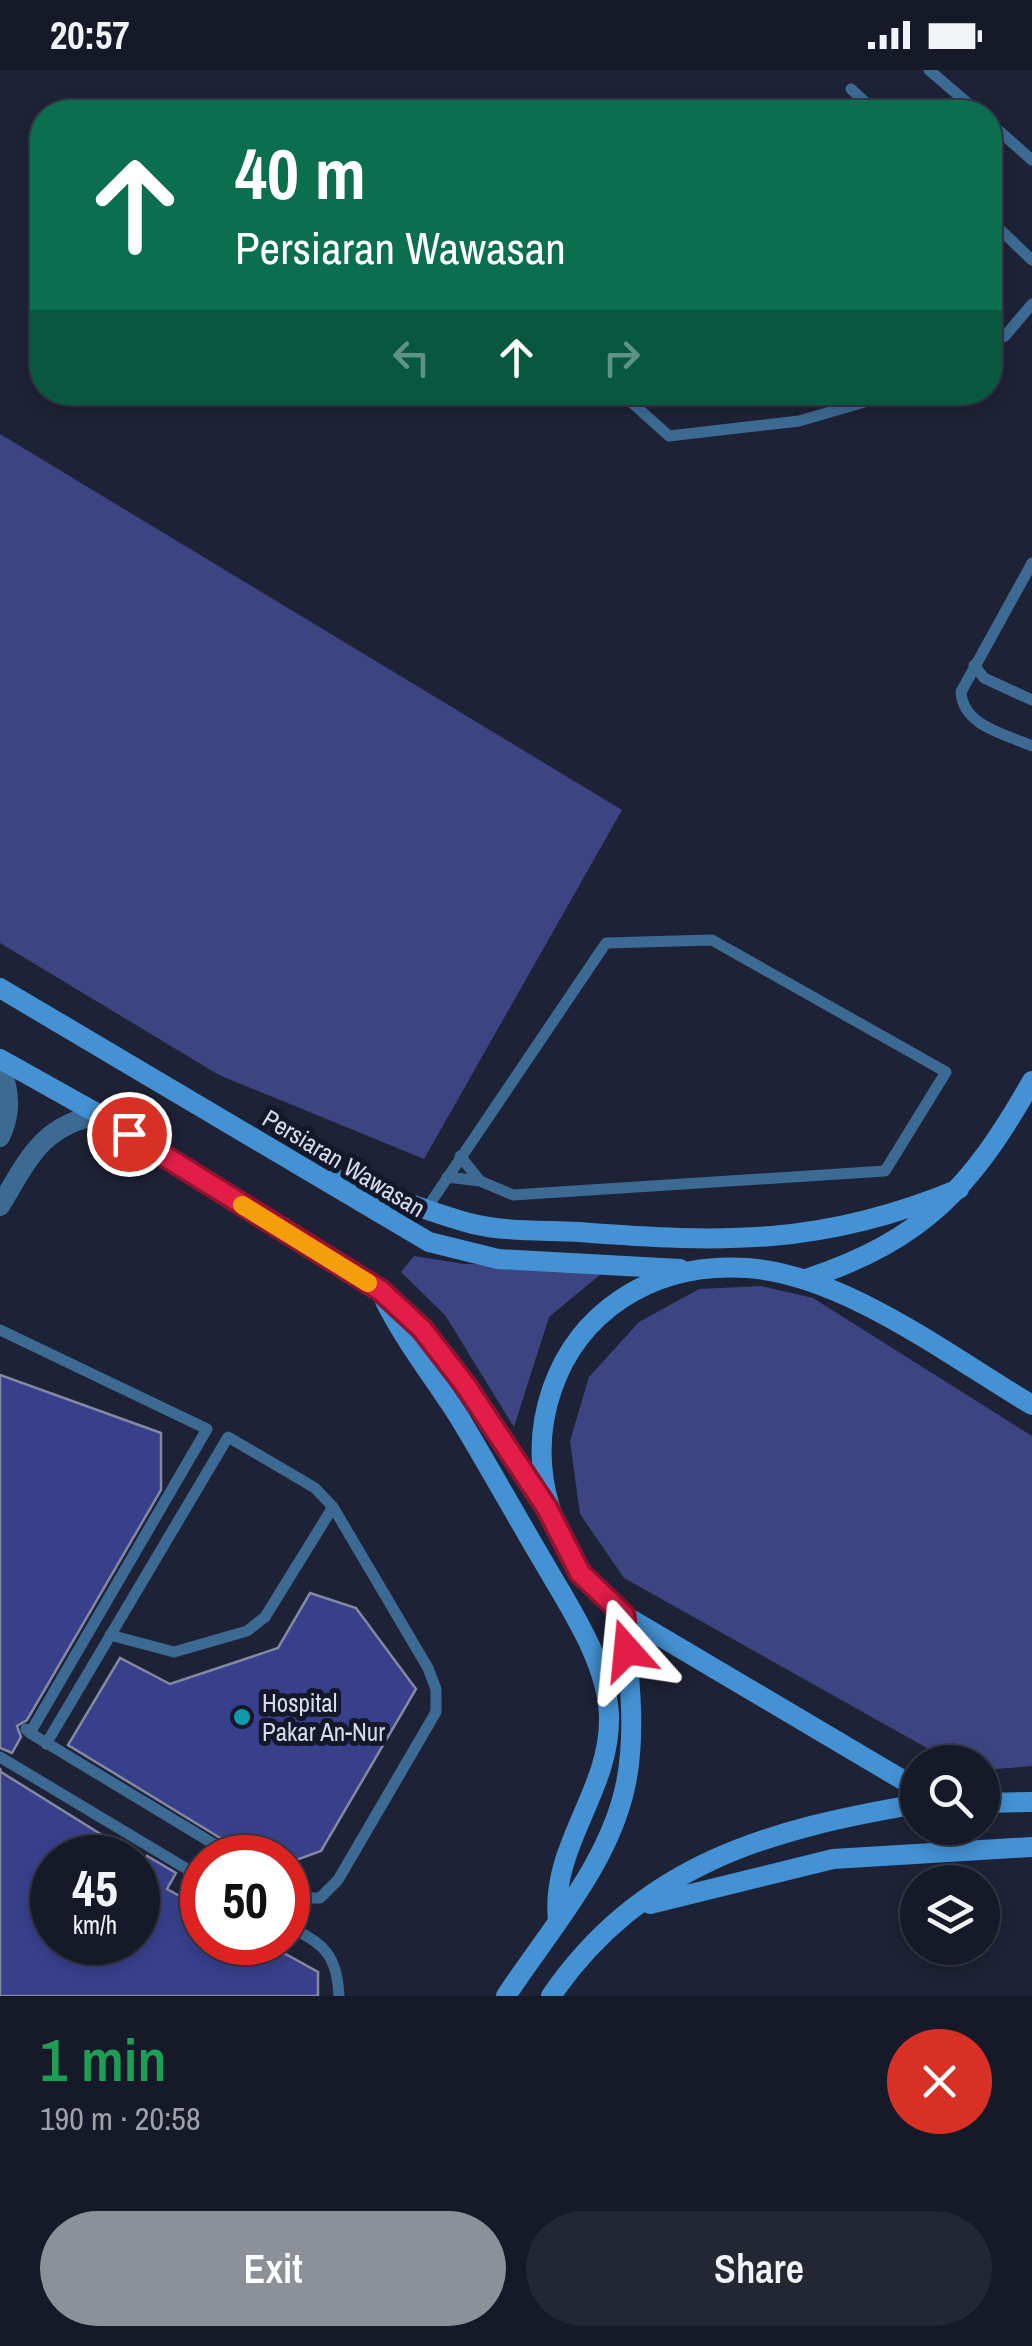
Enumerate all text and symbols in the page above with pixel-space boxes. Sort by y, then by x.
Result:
text: 20:57 [50,10,130,61]
text: 40 m [235,127,366,221]
icon: ahead [70,140,200,270]
text: Persiaran Wawasan [235,217,566,278]
icon: left [384,330,439,385]
icon: ahead [489,330,544,385]
icon: right [594,330,649,385]
pin [87,1092,172,1177]
street label: Persiaran Wawasan [256,1101,432,1225]
icon: arrive [102,1107,157,1162]
position arrow [575,1598,679,1702]
place label: Hospital Pakar An-Nur [262,1686,385,1749]
marker: Hospital Pakar An-Nur [231,1706,253,1728]
map controls [900,1745,1000,1965]
button: search [900,1745,1000,1845]
speed limit sign: 50 [180,1835,310,1965]
text: 45 [72,1854,118,1922]
button: layers [900,1865,1000,1965]
text: km/h [73,1908,117,1942]
text: 1 min [40,2019,167,2100]
button: close [887,2029,992,2134]
text: 190 m · 20:58 [40,2097,200,2140]
button: Exit [40,2211,506,2326]
button: Share [526,2211,992,2326]

